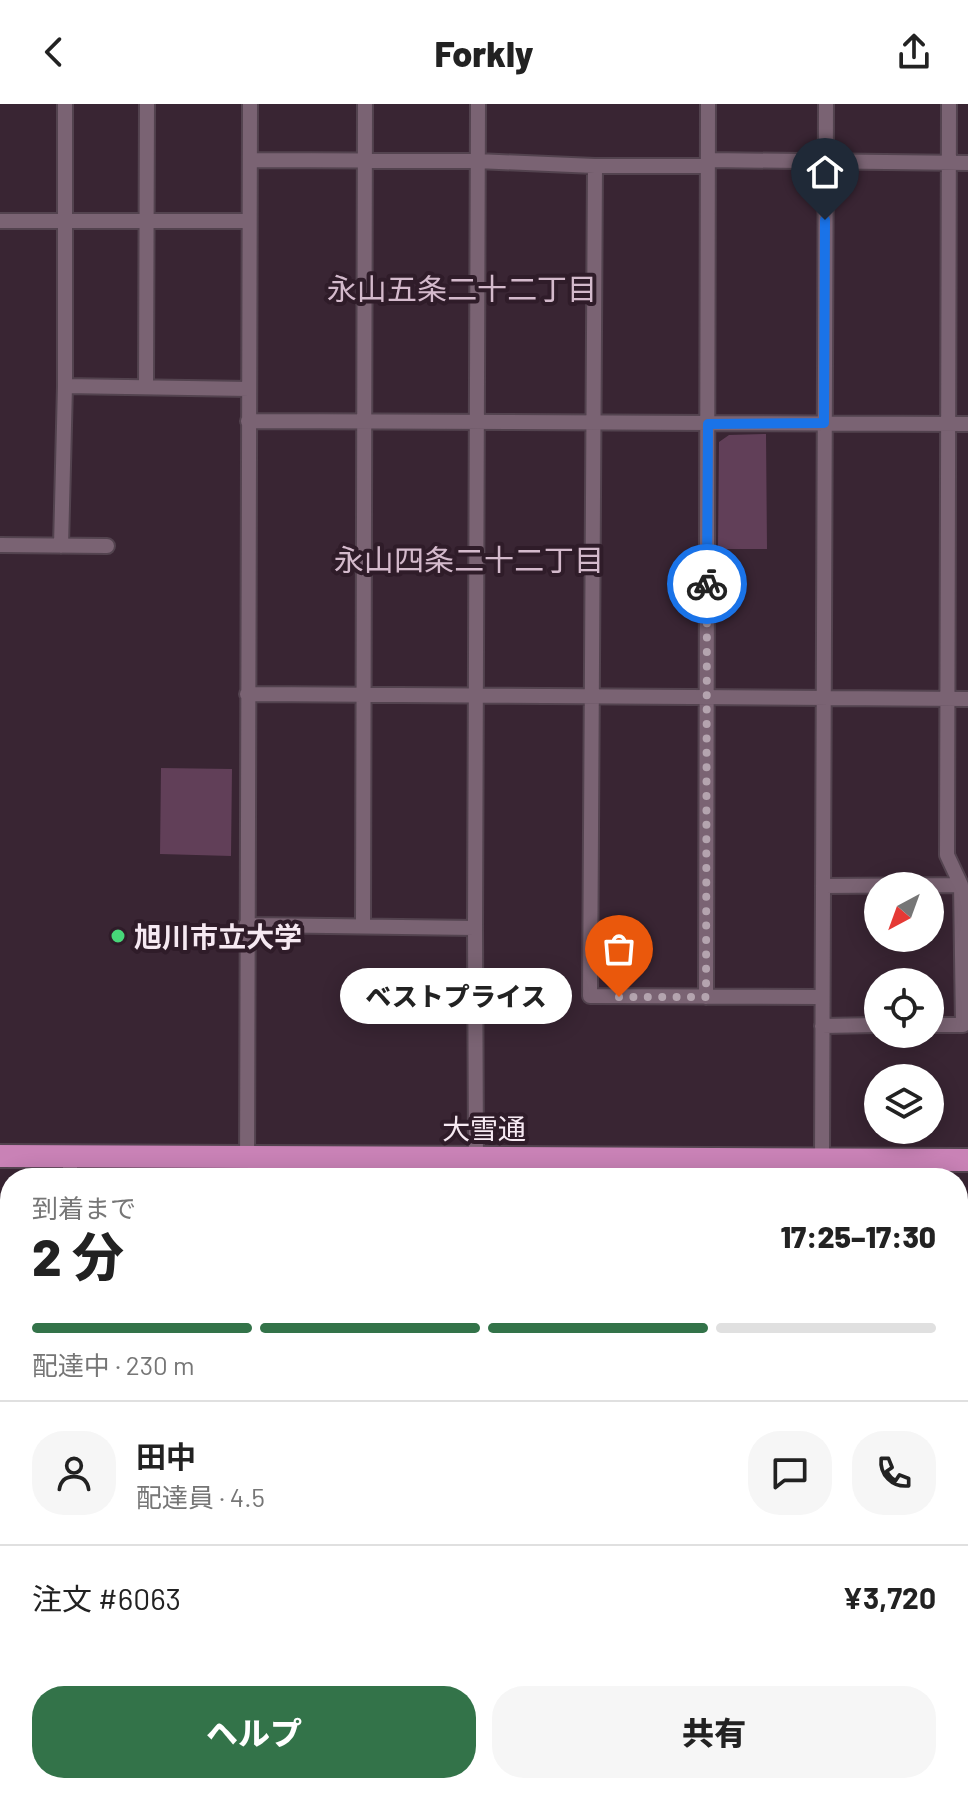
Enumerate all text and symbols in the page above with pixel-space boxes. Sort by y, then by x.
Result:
icon: back [32,30,76,74]
icon: share [892,30,936,74]
text: Forkly [434,31,534,74]
pin [791,138,859,220]
icon: home [803,150,847,194]
district label: 永山五条二十二丁目 [327,270,597,306]
district label: 永山四条二十二丁目 [334,541,604,577]
courier [667,544,747,624]
icon: bike [685,562,729,606]
north arrow [864,872,944,952]
map controls [864,872,944,1144]
pin [585,915,653,997]
place label: 旭川市立大学 [134,919,302,953]
marker: 旭川市立大学 [109,927,127,945]
icon: bag [597,927,641,971]
button: locate [864,968,944,1048]
callout: ベストプライス [339,969,571,1025]
text: ベストプライス [365,980,547,1011]
button: layers [864,1064,944,1144]
street label: 大雪通 [442,1111,526,1145]
text: 到着まで [32,1192,136,1223]
text: 17:25–17:30 [780,1218,936,1254]
text: 2 分 [32,1224,124,1286]
text: 配達中 · 230 m [32,1349,194,1380]
button: person [32,1431,116,1515]
button: chat [748,1431,832,1515]
button: phone [852,1431,936,1515]
text: 田中 [136,1438,196,1474]
text: 配達員 · 4.5 [136,1481,265,1512]
text: ¥3,720 [842,1579,936,1615]
text: 注文 #6063 [32,1580,181,1616]
button: ヘルプ [32,1686,476,1778]
button: 共有 [492,1686,936,1778]

